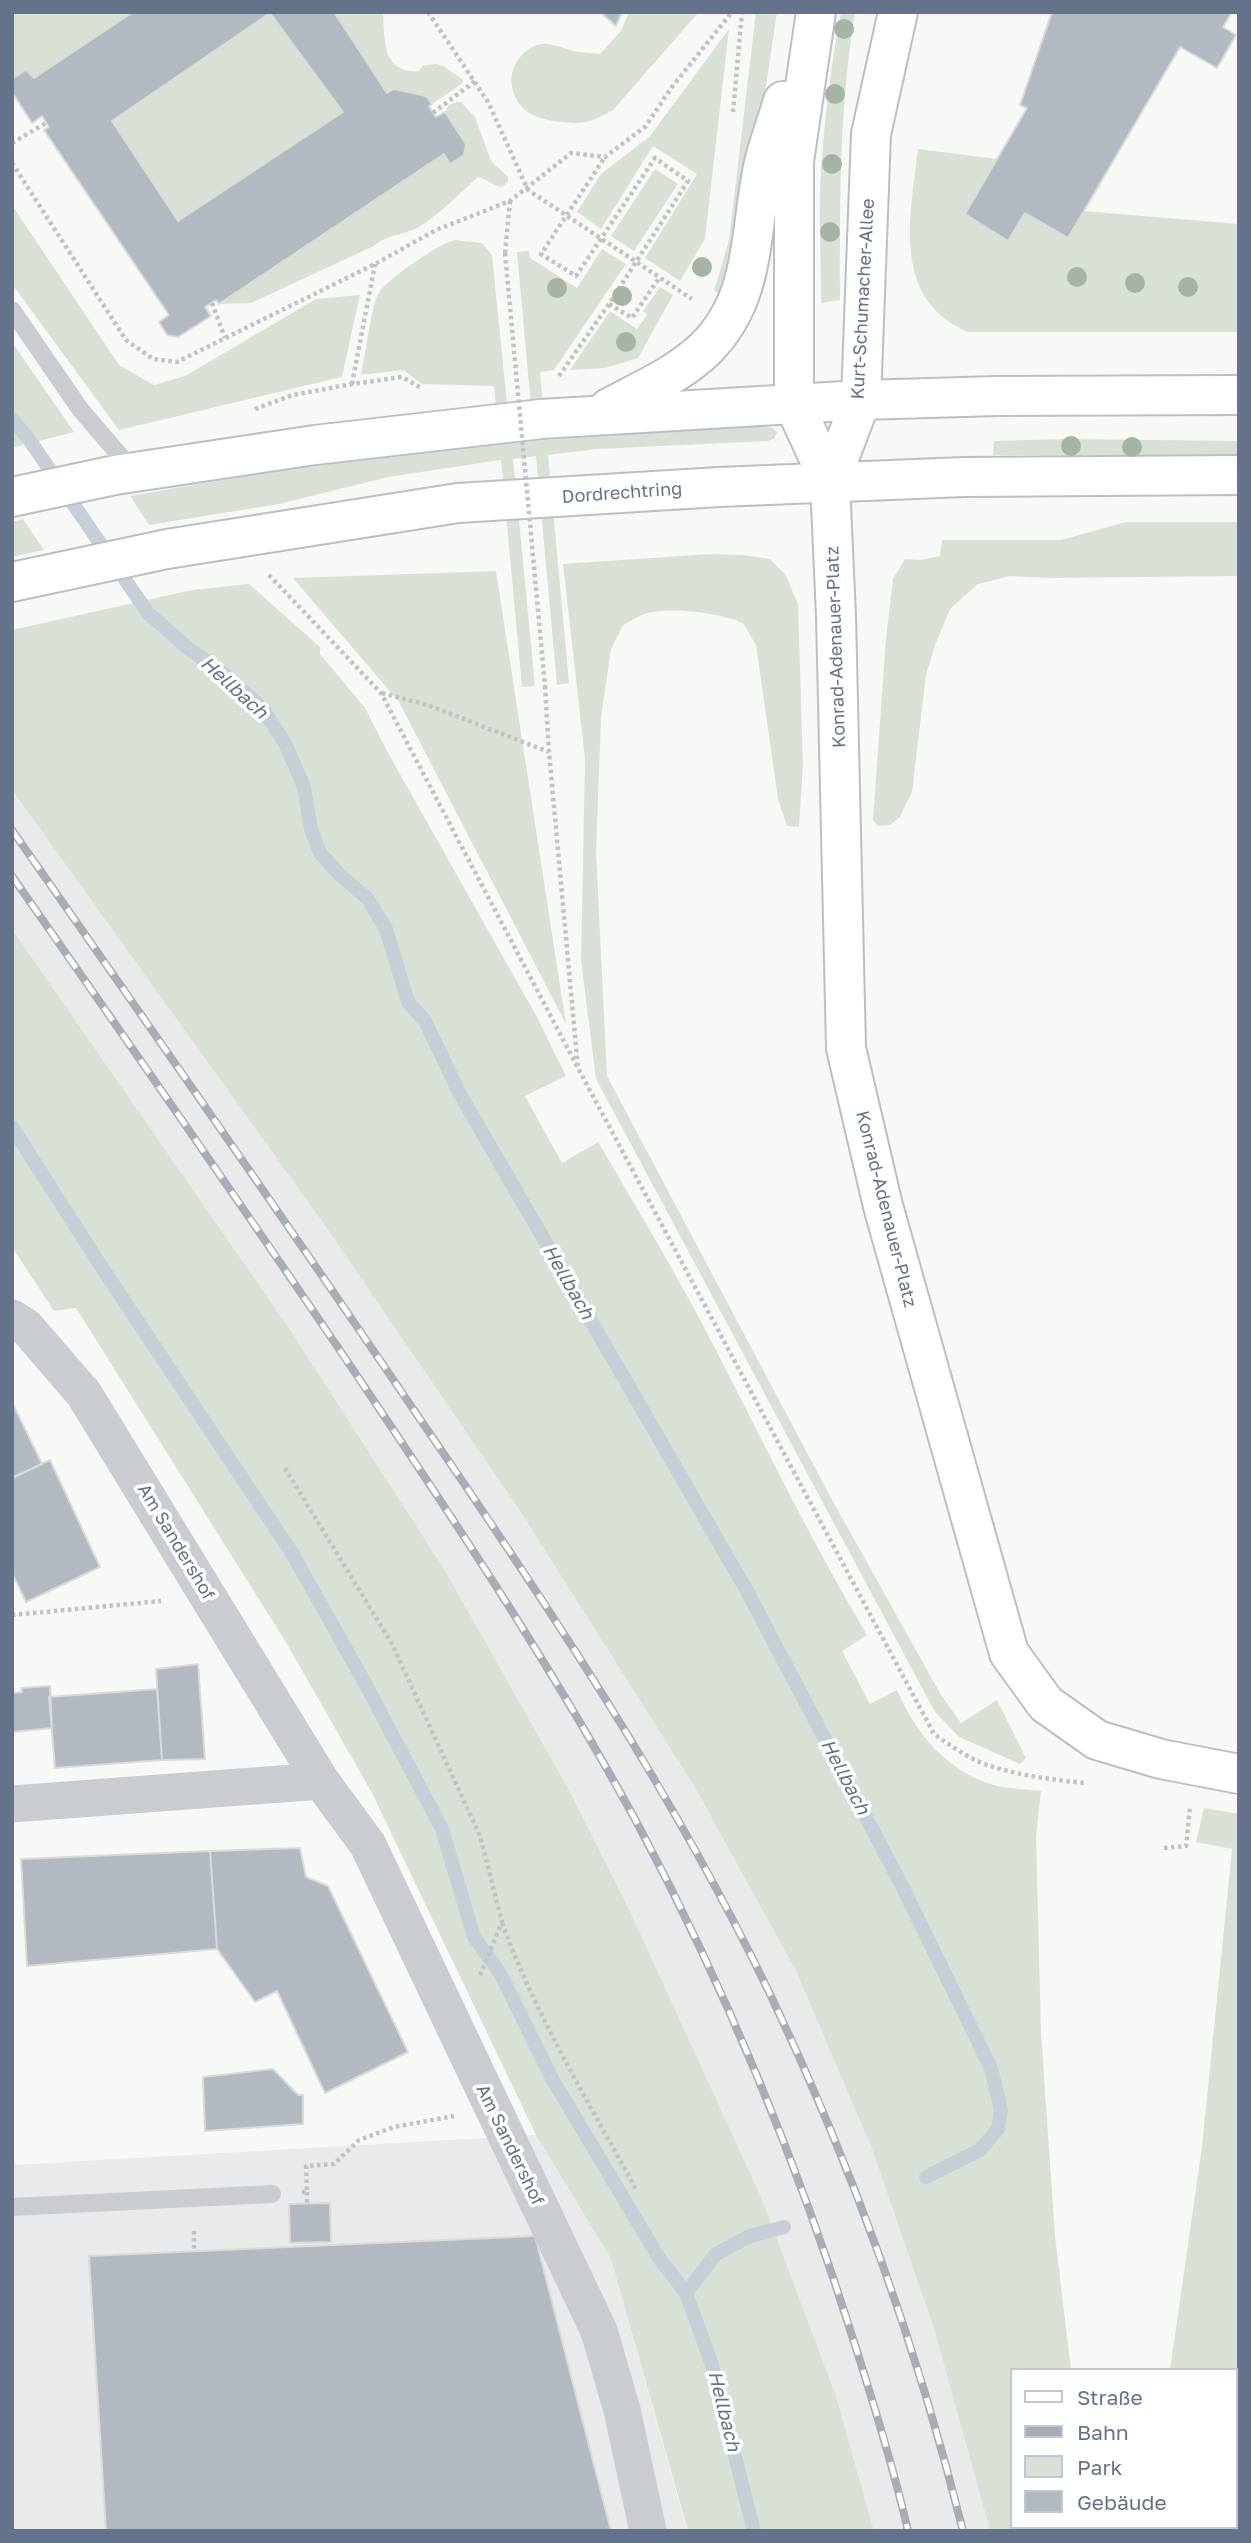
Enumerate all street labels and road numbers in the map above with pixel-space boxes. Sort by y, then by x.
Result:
street label: Kurt-Schumacher-Allee [847,198,879,400]
street label: Dordrechtring [561,478,683,508]
street label: Konrad-Adenauer-Platz [822,546,850,748]
street label: Konrad-Adenauer-Platz [851,1108,921,1310]
street label: Am Sandershof [133,1480,219,1604]
street label: Am Sandershof [471,2081,549,2209]

